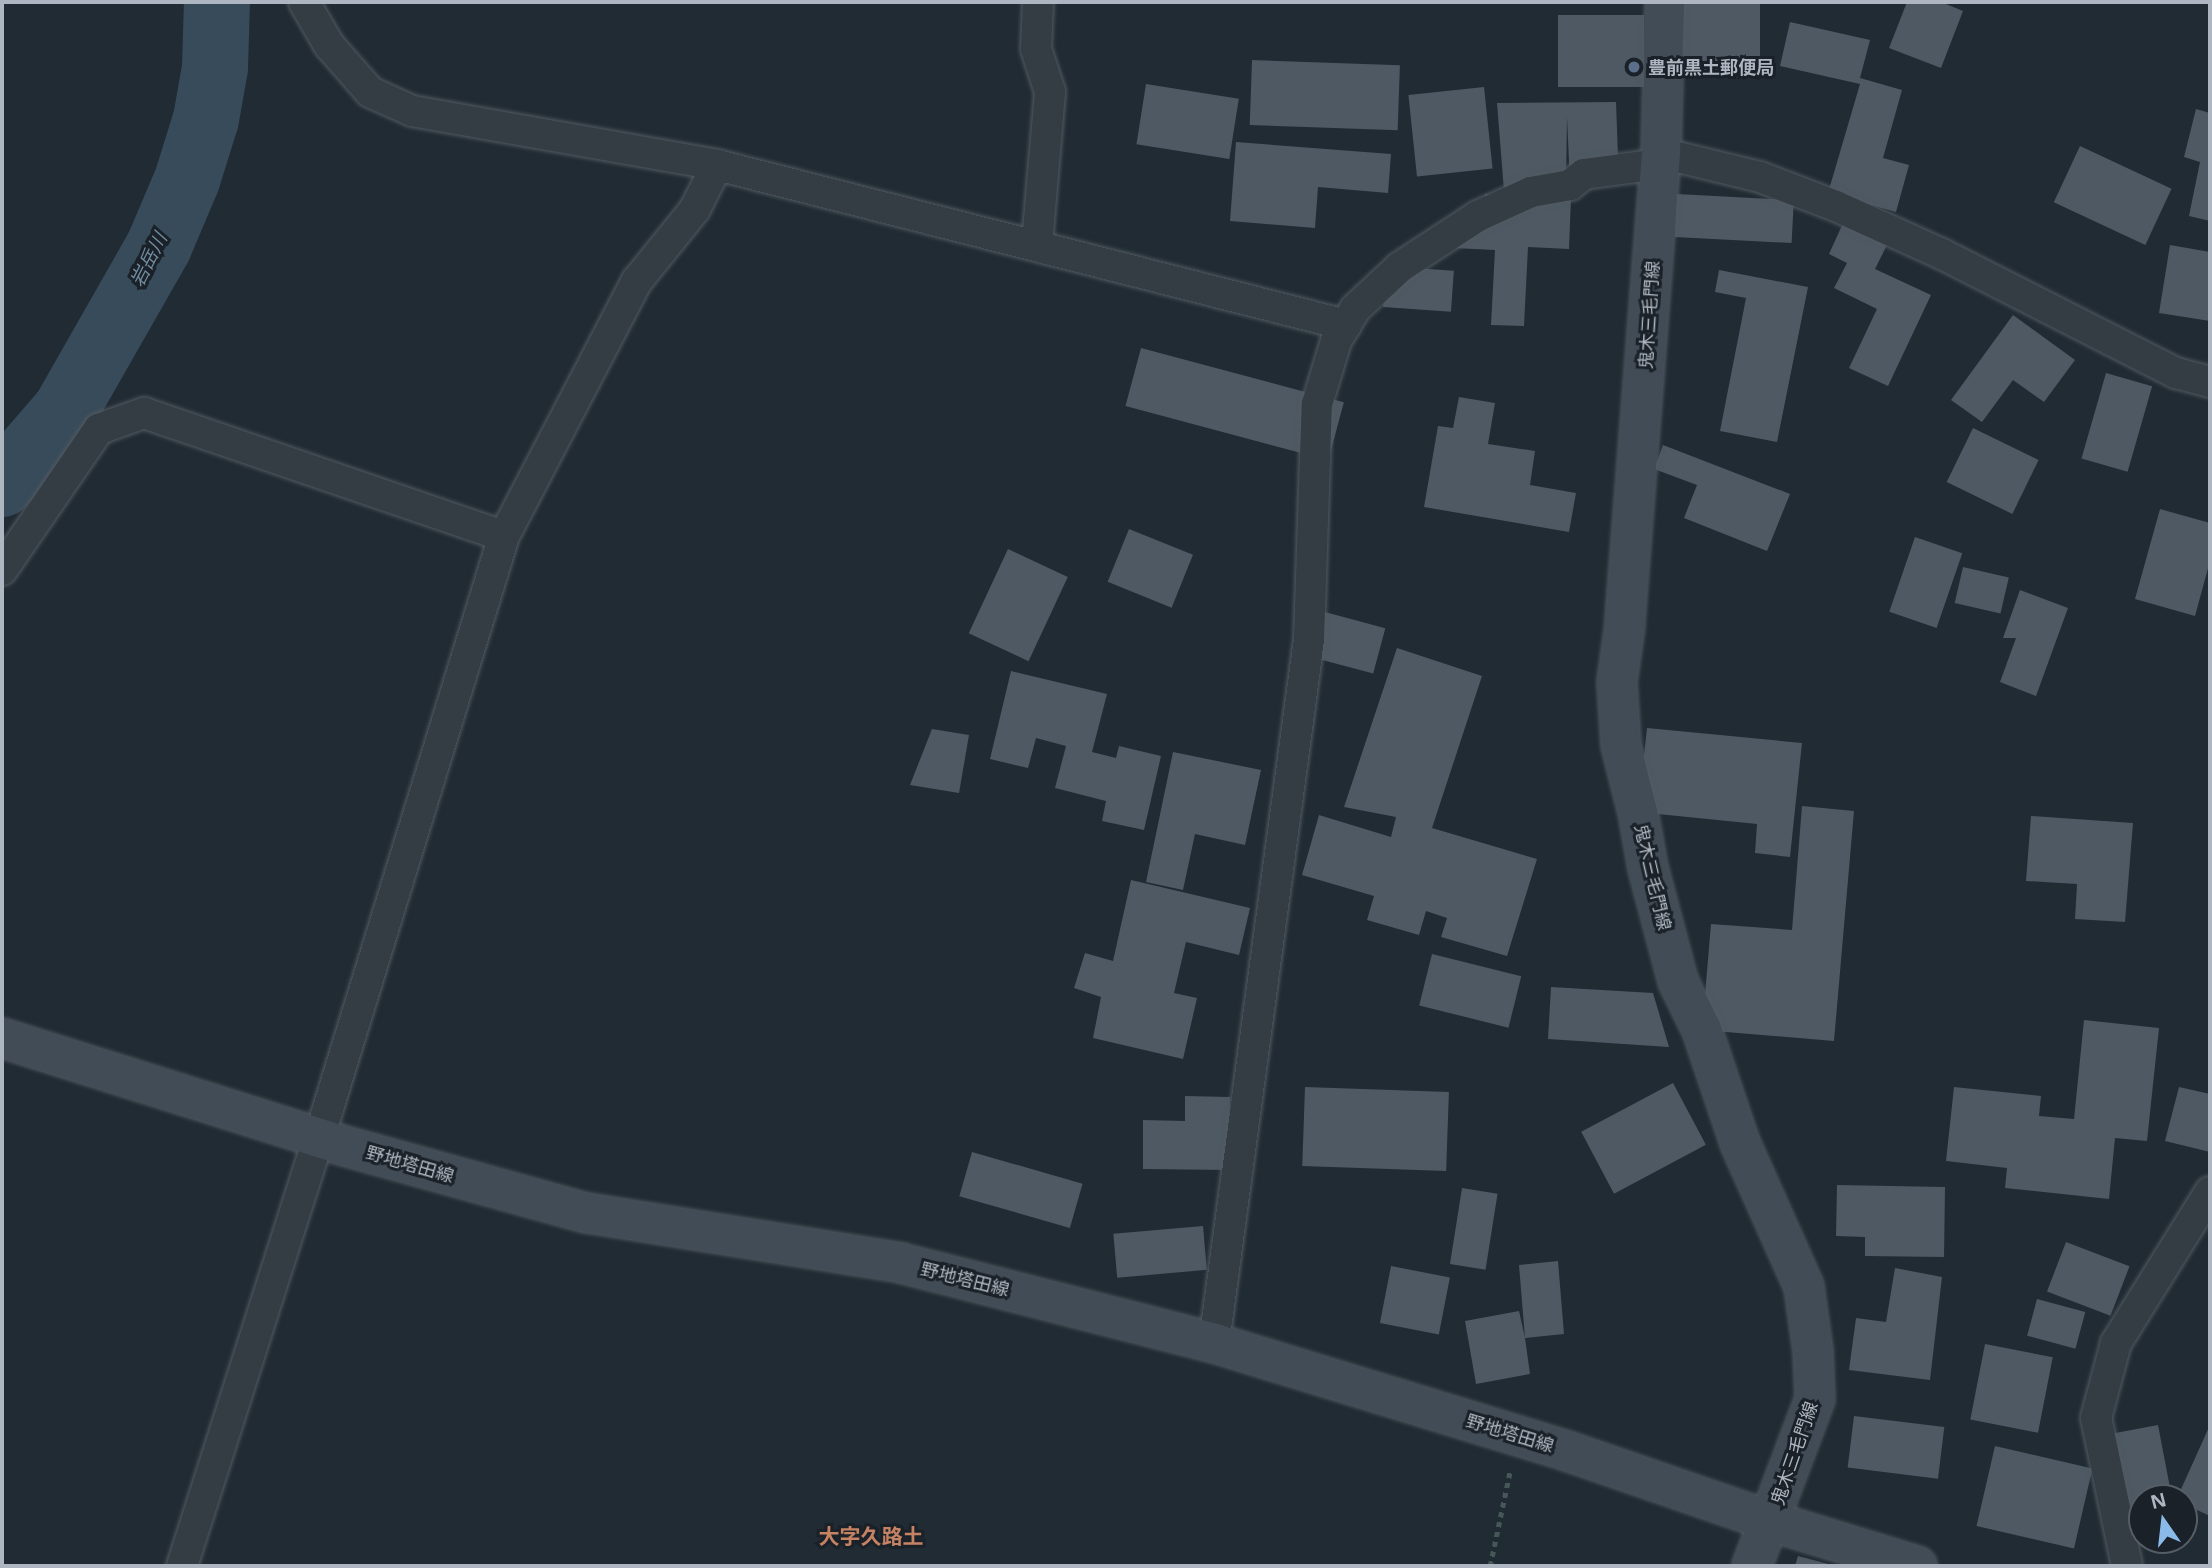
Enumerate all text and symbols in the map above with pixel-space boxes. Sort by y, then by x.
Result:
place label: 豊前黒土郵便局 [1648,56,1774,78]
marker: 豊前黒土郵便局 [1626,59,1642,75]
water label: 岩岳川 [126,229,172,291]
street label: 鬼木三毛門線 [1634,260,1664,370]
street label: 鬼木三毛門線 [1630,822,1676,932]
street label: 野地塔田線 [364,1141,456,1187]
street label: 野地塔田線 [919,1258,1011,1300]
street label: 鬼木三毛門線 [1766,1398,1822,1508]
street label: 野地塔田線 [1464,1410,1556,1456]
north arrow [2128,1484,2198,1554]
text: N [2148,1486,2169,1515]
district label: 大字久路土 [819,1523,923,1549]

